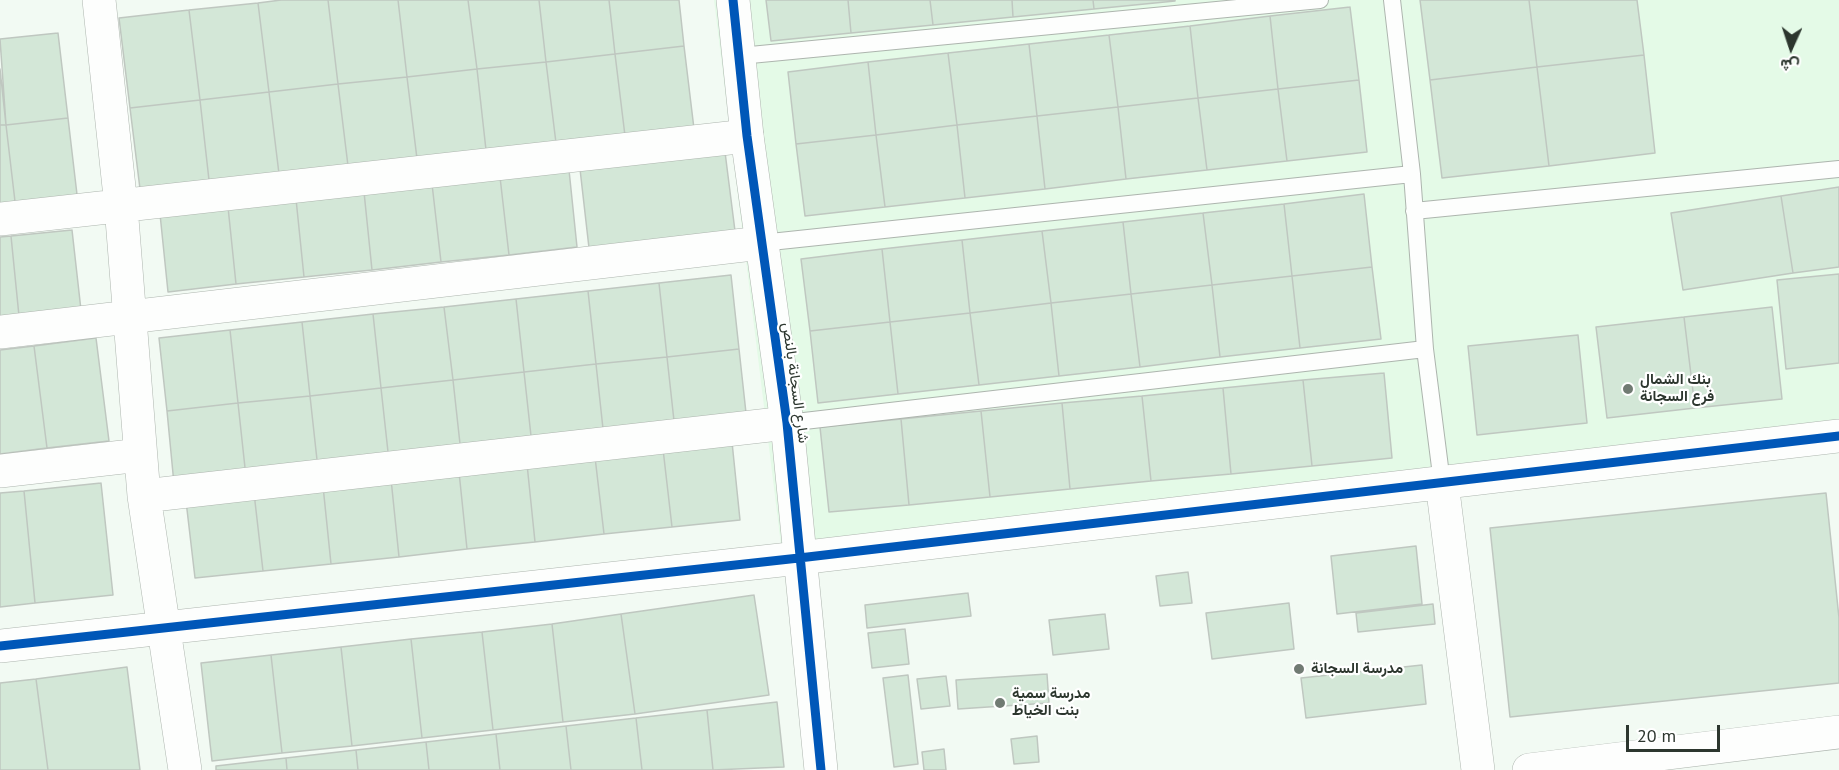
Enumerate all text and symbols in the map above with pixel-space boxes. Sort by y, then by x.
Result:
north arrow [1761,18,1821,78]
text: ش [1780,55,1800,76]
street label: شارع السجانة بالنص [778,322,812,444]
place label: بنك الشمال فرع السجانة [1640,371,1714,406]
marker: بنك الشمال فرع السجانة [1621,382,1635,396]
place label: مدرسة السجانة [1311,660,1403,678]
marker: مدرسة السجانة [1292,662,1306,676]
place label: مدرسة سمية بنت الخياط [1012,685,1090,720]
marker: مدرسة سمية بنت الخياط [993,696,1007,710]
scale bar [1629,713,1724,751]
text: 20 m [1637,724,1676,747]

